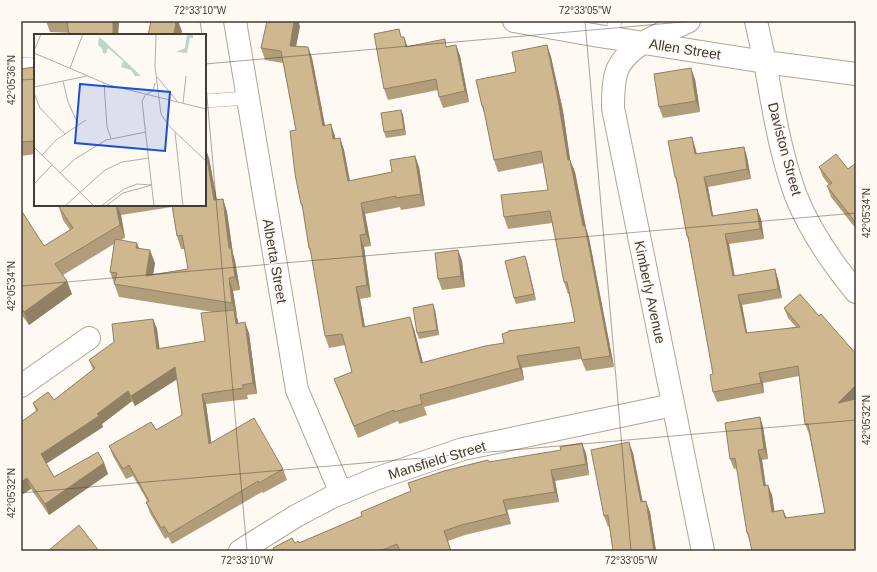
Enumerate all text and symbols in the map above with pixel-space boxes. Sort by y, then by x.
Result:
text: 72°33'10"W [174,5,227,16]
text: 72°33'05"W [559,5,612,16]
inset map [34,34,206,206]
street label: Allen Street [648,35,722,63]
text: 42°05'36"N [6,55,17,105]
street label: Daviston Street [765,101,805,197]
text: 42°05'34"N [861,188,872,238]
street label: Alberta Street [260,217,290,305]
street label: Kimberly Avenue [631,239,669,345]
text: 42°05'34"N [6,261,17,311]
text: 42°05'32"N [861,395,872,445]
street label: Mansfield Street [386,438,488,482]
text: 42°05'32"N [6,468,17,518]
text: 72°33'10"W [221,555,274,566]
text: 72°33'05"W [605,555,658,566]

